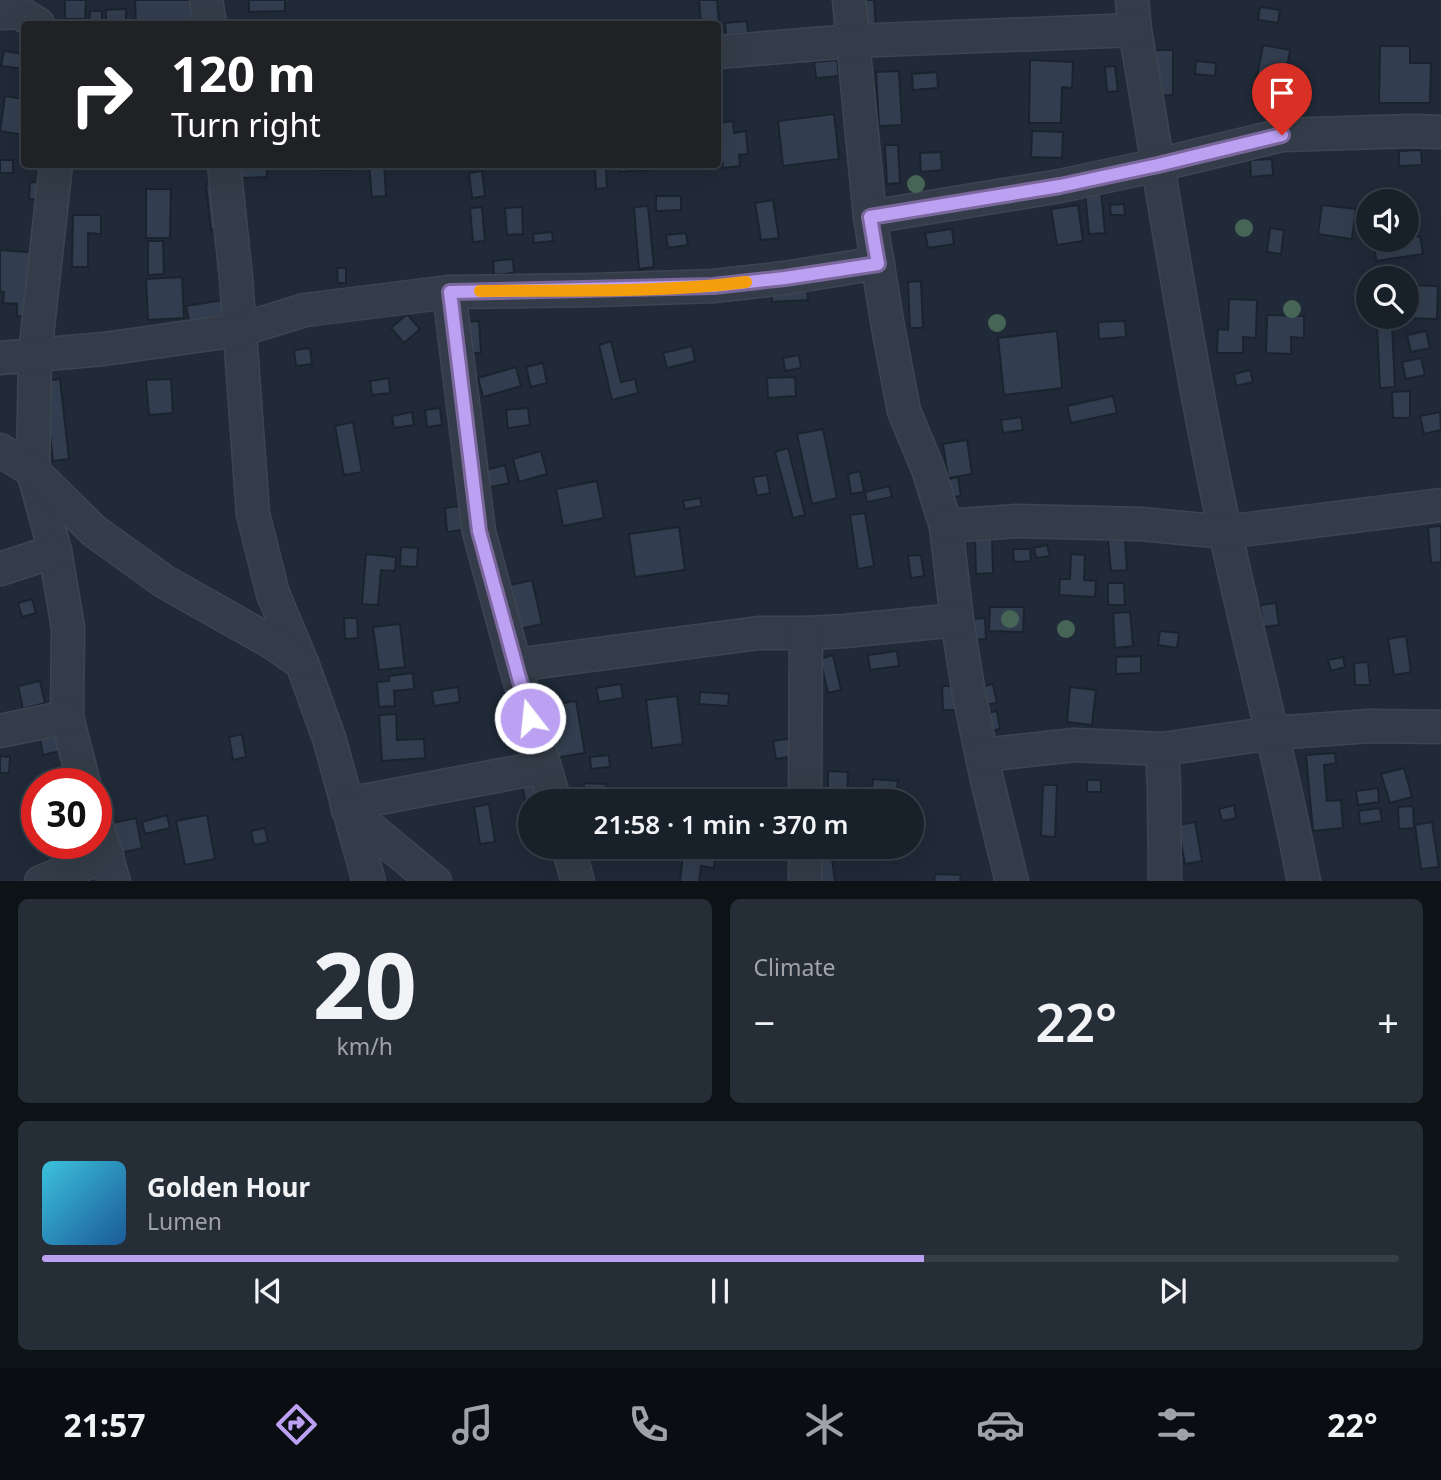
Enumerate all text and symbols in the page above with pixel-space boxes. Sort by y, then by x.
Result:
text: 120 m [171,40,316,106]
icon: right [56,49,147,140]
pin [1252,63,1312,135]
icon: arrive [1263,74,1301,112]
text: Turn right [171,103,321,146]
map controls [1356,189,1419,329]
button: sound [1356,189,1419,252]
button: search [1356,266,1419,329]
position arrow [493,681,567,755]
speed limit sign: 30 [21,768,112,859]
text: 21:58 · 1 min · 370 m [594,806,848,842]
text: 20 [313,922,417,1046]
text: Climate [754,951,836,983]
text: 22° [1035,986,1117,1057]
text: − [754,996,775,1048]
text: + [1377,996,1399,1048]
text: km/h [336,1030,393,1062]
text: Golden Hour [147,1169,310,1205]
text: Lumen [147,1205,222,1237]
icon: previous [249,1272,287,1310]
icon: pause [701,1272,739,1310]
icon: next [1154,1272,1192,1310]
icon: directions [272,1400,321,1449]
icon: music [448,1400,497,1449]
icon: phone [624,1400,673,1449]
icon: climate [800,1400,849,1449]
icon: car [976,1400,1025,1449]
icon: filters [1152,1400,1201,1449]
text: 21:57 [63,1403,146,1446]
text: 22° [1327,1403,1378,1446]

